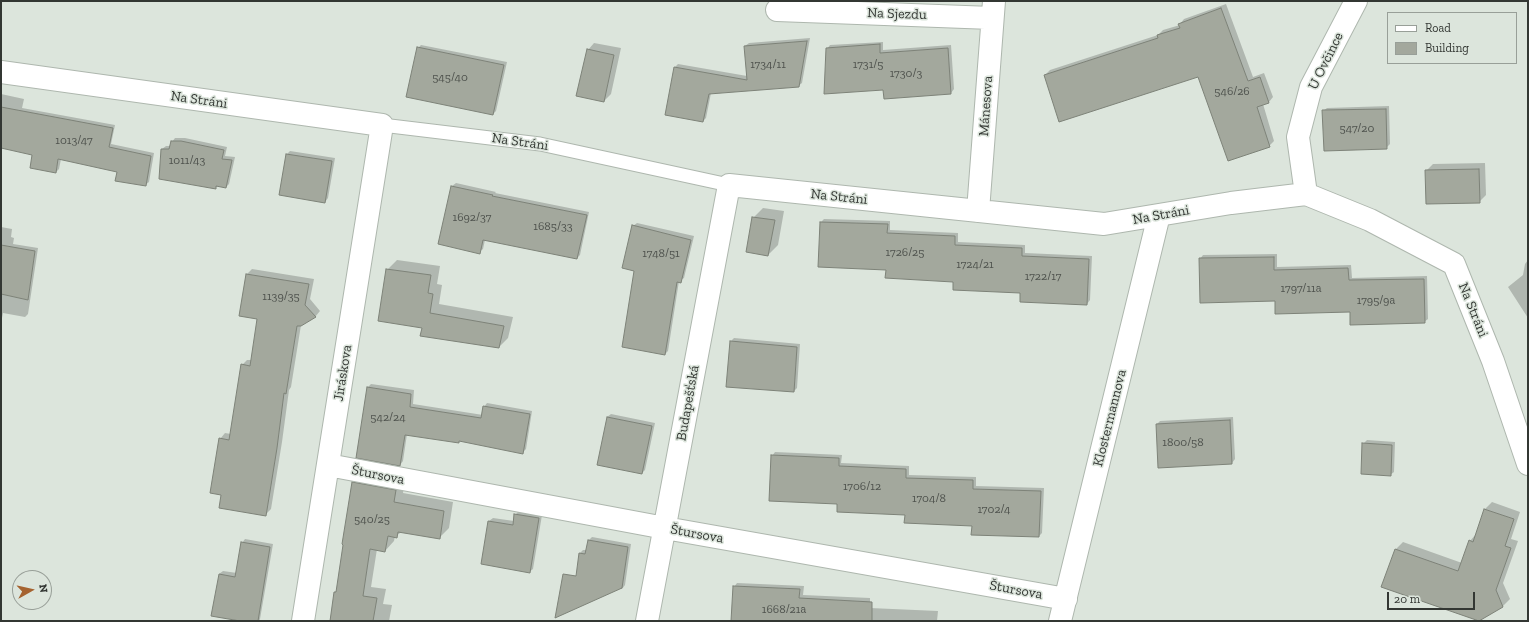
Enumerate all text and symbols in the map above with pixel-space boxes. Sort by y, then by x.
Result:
street label: Na Sjezdu [867,5,927,23]
legend [1387,12,1517,64]
text: Road [1425,21,1451,35]
street label: U Ovčince [1305,30,1347,92]
text: Building [1425,41,1469,55]
house number: 1734/11 [750,58,786,72]
house number: 1731/5 [853,58,883,72]
house number: 1730/3 [890,67,922,81]
house number: 545/40 [432,71,468,85]
street label: Mánesova [976,75,996,137]
house number: 546/26 [1214,85,1250,99]
street label: Na Stráni [170,88,228,112]
house number: 547/20 [1340,122,1374,136]
street label: Na Stráni [491,130,549,154]
house number: 1013/47 [55,134,93,148]
house number: 1011/43 [169,154,205,168]
street label: Na Stráni [810,186,868,208]
street label: Na Stráni [1131,202,1191,228]
house number: 1692/37 [453,211,491,225]
house number: 1685/33 [533,220,573,234]
house number: 1726/25 [886,246,924,260]
house number: 1748/51 [642,247,680,261]
house number: 1724/21 [956,258,994,272]
house number: 1722/17 [1025,270,1061,284]
street label: Na Stráni [1455,280,1491,340]
house number: 1797/11a [1281,282,1321,296]
house number: 1139/35 [262,290,300,304]
house number: 1795/9a [1357,294,1395,308]
street label: Jiráskova [330,344,356,402]
street label: Budapešťská [673,364,703,442]
street label: Klostermannova [1090,368,1130,468]
house number: 542/24 [370,411,406,425]
house number: 1800/58 [1162,436,1204,450]
street label: Štursova [350,462,406,488]
house number: 1706/12 [843,480,881,494]
house number: 1704/8 [912,492,946,506]
house number: 1702/4 [977,503,1011,517]
house number: 540/25 [354,513,390,527]
street label: Štursova [669,521,725,547]
north arrow [12,570,52,610]
street label: Štursova [988,577,1044,603]
text: N [36,583,50,593]
scale bar [1389,584,1477,610]
text: 20 m [1394,592,1420,606]
house number: 1668/21a [762,603,806,617]

